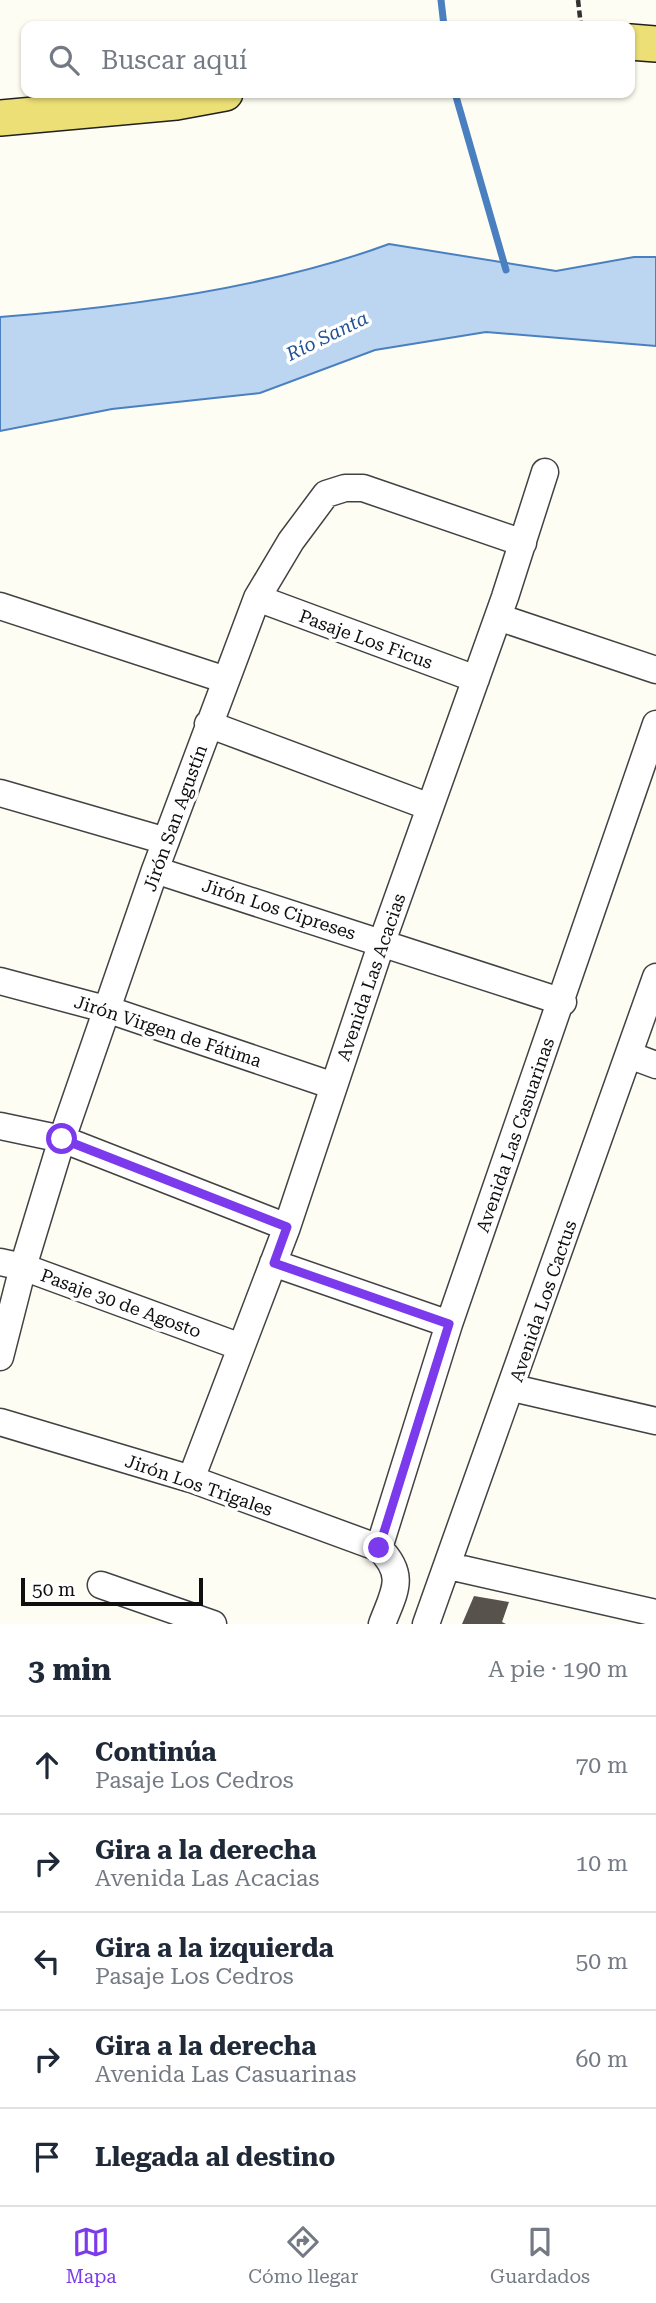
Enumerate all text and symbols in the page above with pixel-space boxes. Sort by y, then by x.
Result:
search box [21,21,635,98]
icon: search [45,41,83,79]
text: Buscar aquí [101,45,247,75]
water label: Río Santa [281,306,372,366]
street label: Pasaje Los Ficus [296,605,436,673]
street label: Jirón San Agustín [139,741,211,894]
street label: Jirón Los Cipreses [200,874,358,944]
street label: Avenida Las Acacias [332,891,410,1063]
street label: Jirón Virgen de Fátima [72,991,265,1071]
street label: Avenida Las Casuarinas [472,1035,558,1235]
route start [46,1123,77,1154]
street label: Avenida Los Cactus [505,1217,581,1385]
street label: Pasaje 30 de Agosto [38,1264,204,1342]
street label: Jirón Los Trigales [123,1450,275,1520]
route end [363,1532,394,1563]
scale bar [21,1575,203,1607]
text: 50 m [32,1578,75,1601]
text: 3 min [28,1652,111,1687]
text: A pie · 190 m [488,1656,628,1683]
text: Continúa [95,1737,217,1767]
icon: ahead [28,1746,66,1784]
text: 70 m [575,1752,628,1779]
text: Pasaje Los Cedros [95,1767,294,1794]
text: Gira a la derecha [95,1835,316,1865]
icon: right [28,1844,66,1882]
text: 10 m [575,1850,628,1877]
text: Avenida Las Acacias [95,1865,320,1892]
text: Gira a la izquierda [95,1933,334,1963]
icon: left [28,1942,66,1980]
text: 50 m [575,1948,628,1975]
text: Pasaje Los Cedros [95,1963,294,1990]
text: Gira a la derecha [95,2031,316,2061]
icon: right [28,2040,66,2078]
text: 60 m [575,2046,628,2073]
text: Avenida Las Casuarinas [95,2061,356,2088]
icon: arrive [28,2138,66,2176]
text: Llegada al destino [95,2142,335,2172]
tab: Mapa [66,2223,117,2288]
tab: Cómo llegar [248,2223,358,2288]
tab: Guardados [490,2223,590,2288]

